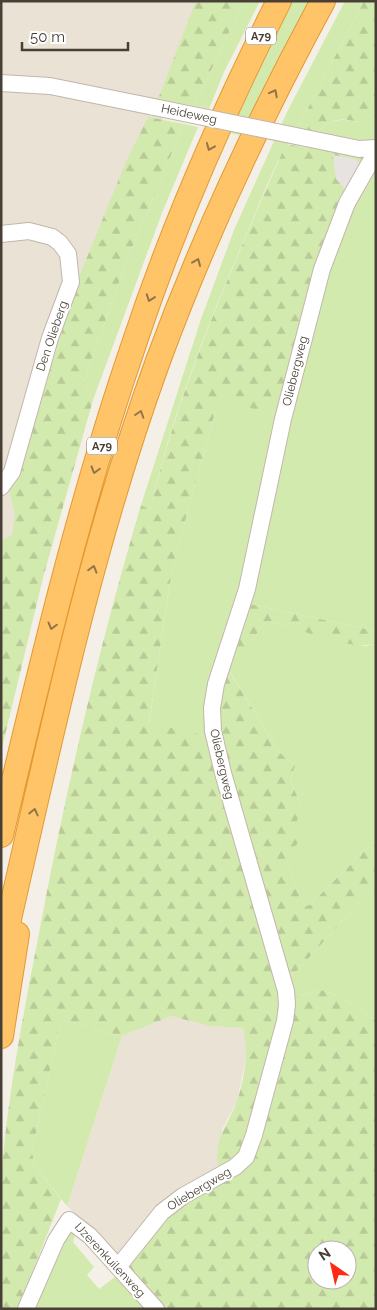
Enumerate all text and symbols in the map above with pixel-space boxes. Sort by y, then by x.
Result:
scale bar [22,20,129,52]
text: 50 m [30,28,65,46]
road number: A79 [246,28,276,44]
one-way arrow [268,89,278,98]
street label: Heideweg [160,101,218,127]
one-way arrow [205,142,216,151]
one-way arrow [191,258,202,267]
one-way arrow [146,294,156,302]
street label: Den Olieberg [33,299,71,373]
street label: Oliebergweg [280,334,310,408]
one-way arrow [135,410,145,419]
road number: A79 [87,438,117,454]
one-way arrow [90,465,100,473]
one-way arrow [87,565,98,574]
one-way arrow [47,622,57,630]
street label: Oliebergweg [207,727,237,801]
one-way arrow [28,808,39,817]
street label: Oliebergweg [165,1164,233,1214]
street label: IJzerenkuilenweg [72,1220,148,1300]
north arrow [307,1240,357,1290]
text: N [316,1245,334,1264]

